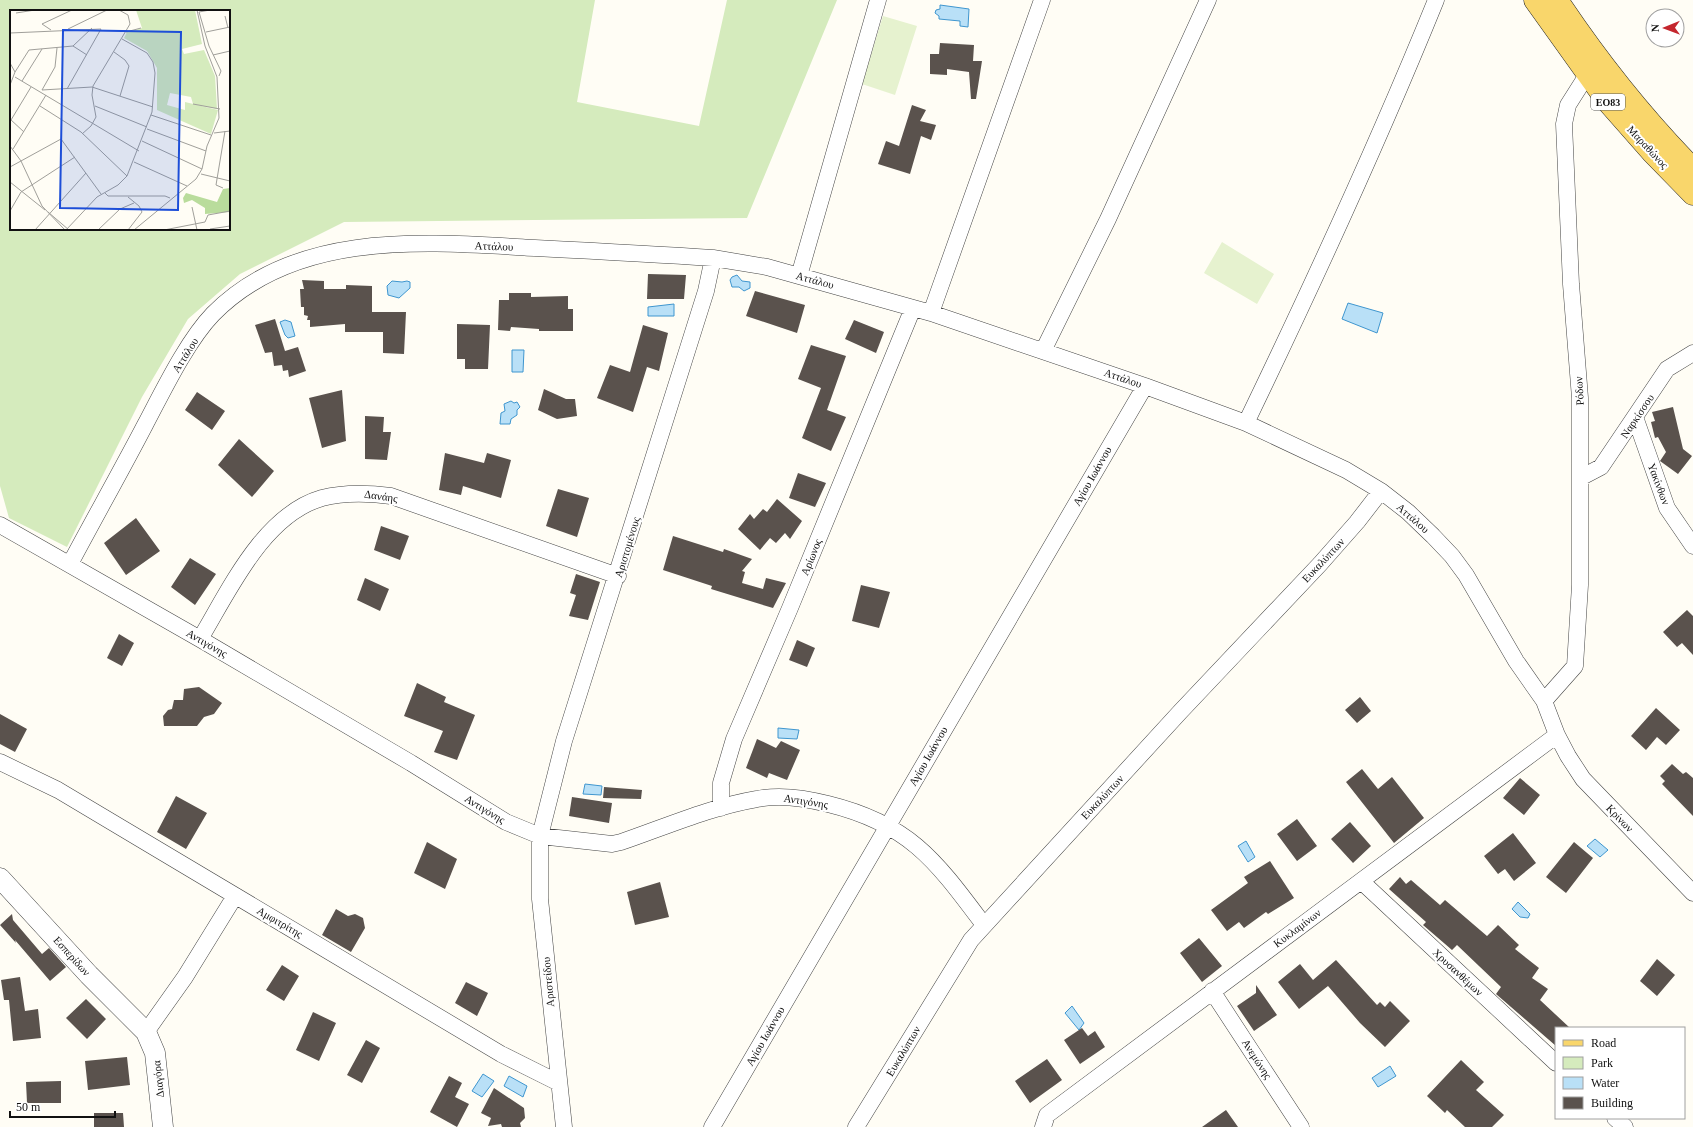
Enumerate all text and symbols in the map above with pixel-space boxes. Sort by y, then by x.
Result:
north arrow [1645,8,1685,48]
inset map [10,10,230,230]
text: N [1649,24,1661,32]
road number: ΕΟ83 [1591,94,1625,110]
street label: Μαραθώνος [1625,123,1671,171]
street label: Αττάλου [474,239,514,253]
street label: Αττάλου [795,269,836,291]
street label: Αττάλου [170,335,201,375]
street label: Αττάλου [1103,366,1144,390]
street label: Ρόδων [1572,376,1586,406]
street label: Ναρκίσσου [1618,391,1656,440]
street label: Αγίου Ιωάννου [1070,444,1114,508]
street label: Υακίνθων [1646,462,1672,507]
street label: Δανάης [363,488,399,504]
street label: Αττάλου [1394,501,1432,536]
street label: Αριστομένους [612,514,642,579]
street label: Ευκαλύπτων [1299,535,1347,585]
street label: Αρίωνος [798,536,824,577]
street label: Αντιγόνης [185,627,230,660]
street label: Αγίου Ιωάννου [906,724,950,788]
street label: Ευκαλύπτων [1078,772,1126,822]
street label: Αντιγόνης [463,792,508,826]
street label: Αντιγόνης [783,792,830,811]
street label: Κρίνων [1604,802,1636,834]
street label: Αμφιτρίτης [255,904,305,940]
street label: Κυκλαμίνων [1271,906,1323,950]
street label: Εσπερίδων [51,934,93,978]
street label: Χρυσανθέμων [1431,946,1485,998]
street label: Αριστείδου [540,956,556,1008]
street label: Αγίου Ιωάννου [743,1004,787,1068]
street label: Ευκαλύπτων [883,1024,923,1078]
legend [1555,1027,1685,1119]
text: Road [1591,1036,1616,1050]
street label: Ανεμώνης [1240,1037,1275,1082]
text: Park [1591,1056,1613,1070]
street label: Διαγόρα [150,1060,166,1098]
text: Water [1591,1076,1619,1090]
scale bar [10,1093,115,1119]
text: Building [1591,1096,1633,1110]
text: 50 m [16,1100,41,1114]

